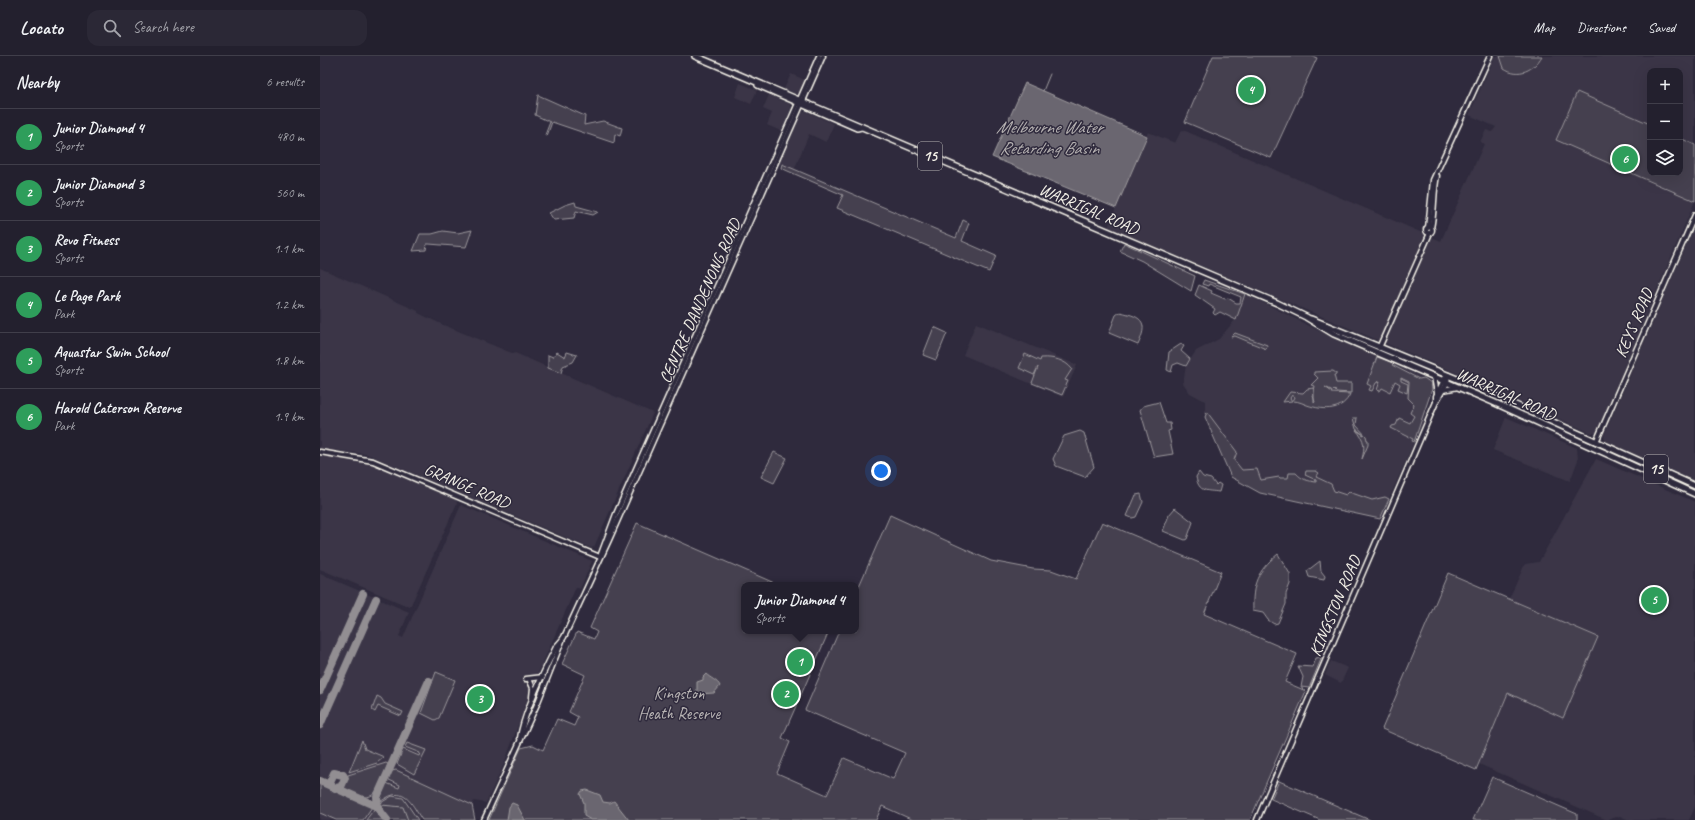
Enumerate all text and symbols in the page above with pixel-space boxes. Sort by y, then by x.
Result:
search box [87,10,367,46]
text: Locato [20,16,63,40]
icon: search [101,17,123,39]
text: Search here [133,18,194,37]
text: Map [1534,19,1555,36]
text: Directions [1577,19,1626,36]
text: Saved [1648,19,1675,36]
map controls [1647,68,1683,176]
button: + [1647,68,1683,104]
text: Nearby [16,72,59,93]
text: 6 results [266,74,304,90]
pin: 4 [1238,75,1264,105]
button: − [1647,104,1683,140]
water label: Melbourne Water Retarding Basin [996,116,1106,159]
text: Junior Diamond 4 [54,119,144,138]
text: 1 [26,129,32,145]
text: 480 m [276,129,304,145]
text: Sports [54,138,83,154]
button: layers [1647,140,1683,176]
road number: 15 [918,142,942,170]
pin: 6 [1612,144,1638,174]
text: Junior Diamond 3 [54,175,144,194]
street label: WARRIGAL ROAD [1036,179,1144,240]
text: 2 [26,185,32,201]
text: 560 m [276,185,304,201]
text: Sports [54,194,83,210]
street label: CENTRE DANDENONG ROAD [654,214,747,386]
text: Revo Fitness [54,231,118,250]
text: 3 [26,241,32,257]
text: 1.1 km [274,241,304,257]
text: Sports [54,250,83,266]
street label: KEYS ROAD [1610,284,1658,361]
text: Le Page Park [54,287,120,306]
text: 4 [26,297,32,313]
text: 1.2 km [274,297,304,313]
text: Park [54,306,75,322]
text: Aquastar Swim School [54,343,168,362]
text: 5 [26,353,32,369]
text: 1.8 km [274,353,304,369]
text: Sports [54,362,83,378]
street label: WARRIGAL ROAD [1453,363,1561,426]
text: Harold Caterson Reserve [54,399,181,418]
text: 6 [26,409,32,425]
text: 1.9 km [274,409,304,425]
text: Park [54,418,75,434]
road number: 15 [1644,455,1668,483]
street label: GRANGE ROAD [421,459,515,514]
your location [871,461,891,481]
street label: KINGSTON ROAD [1304,552,1366,659]
popup [741,582,859,634]
pin: 5 [1641,585,1667,615]
text: Junior Diamond 4 [755,591,845,610]
text: Sports [755,610,784,626]
pin: 1 [787,647,813,677]
pin: 2 [773,679,799,709]
park label: Kingston Heath Reserve [638,683,721,724]
pin: 3 [467,684,493,714]

